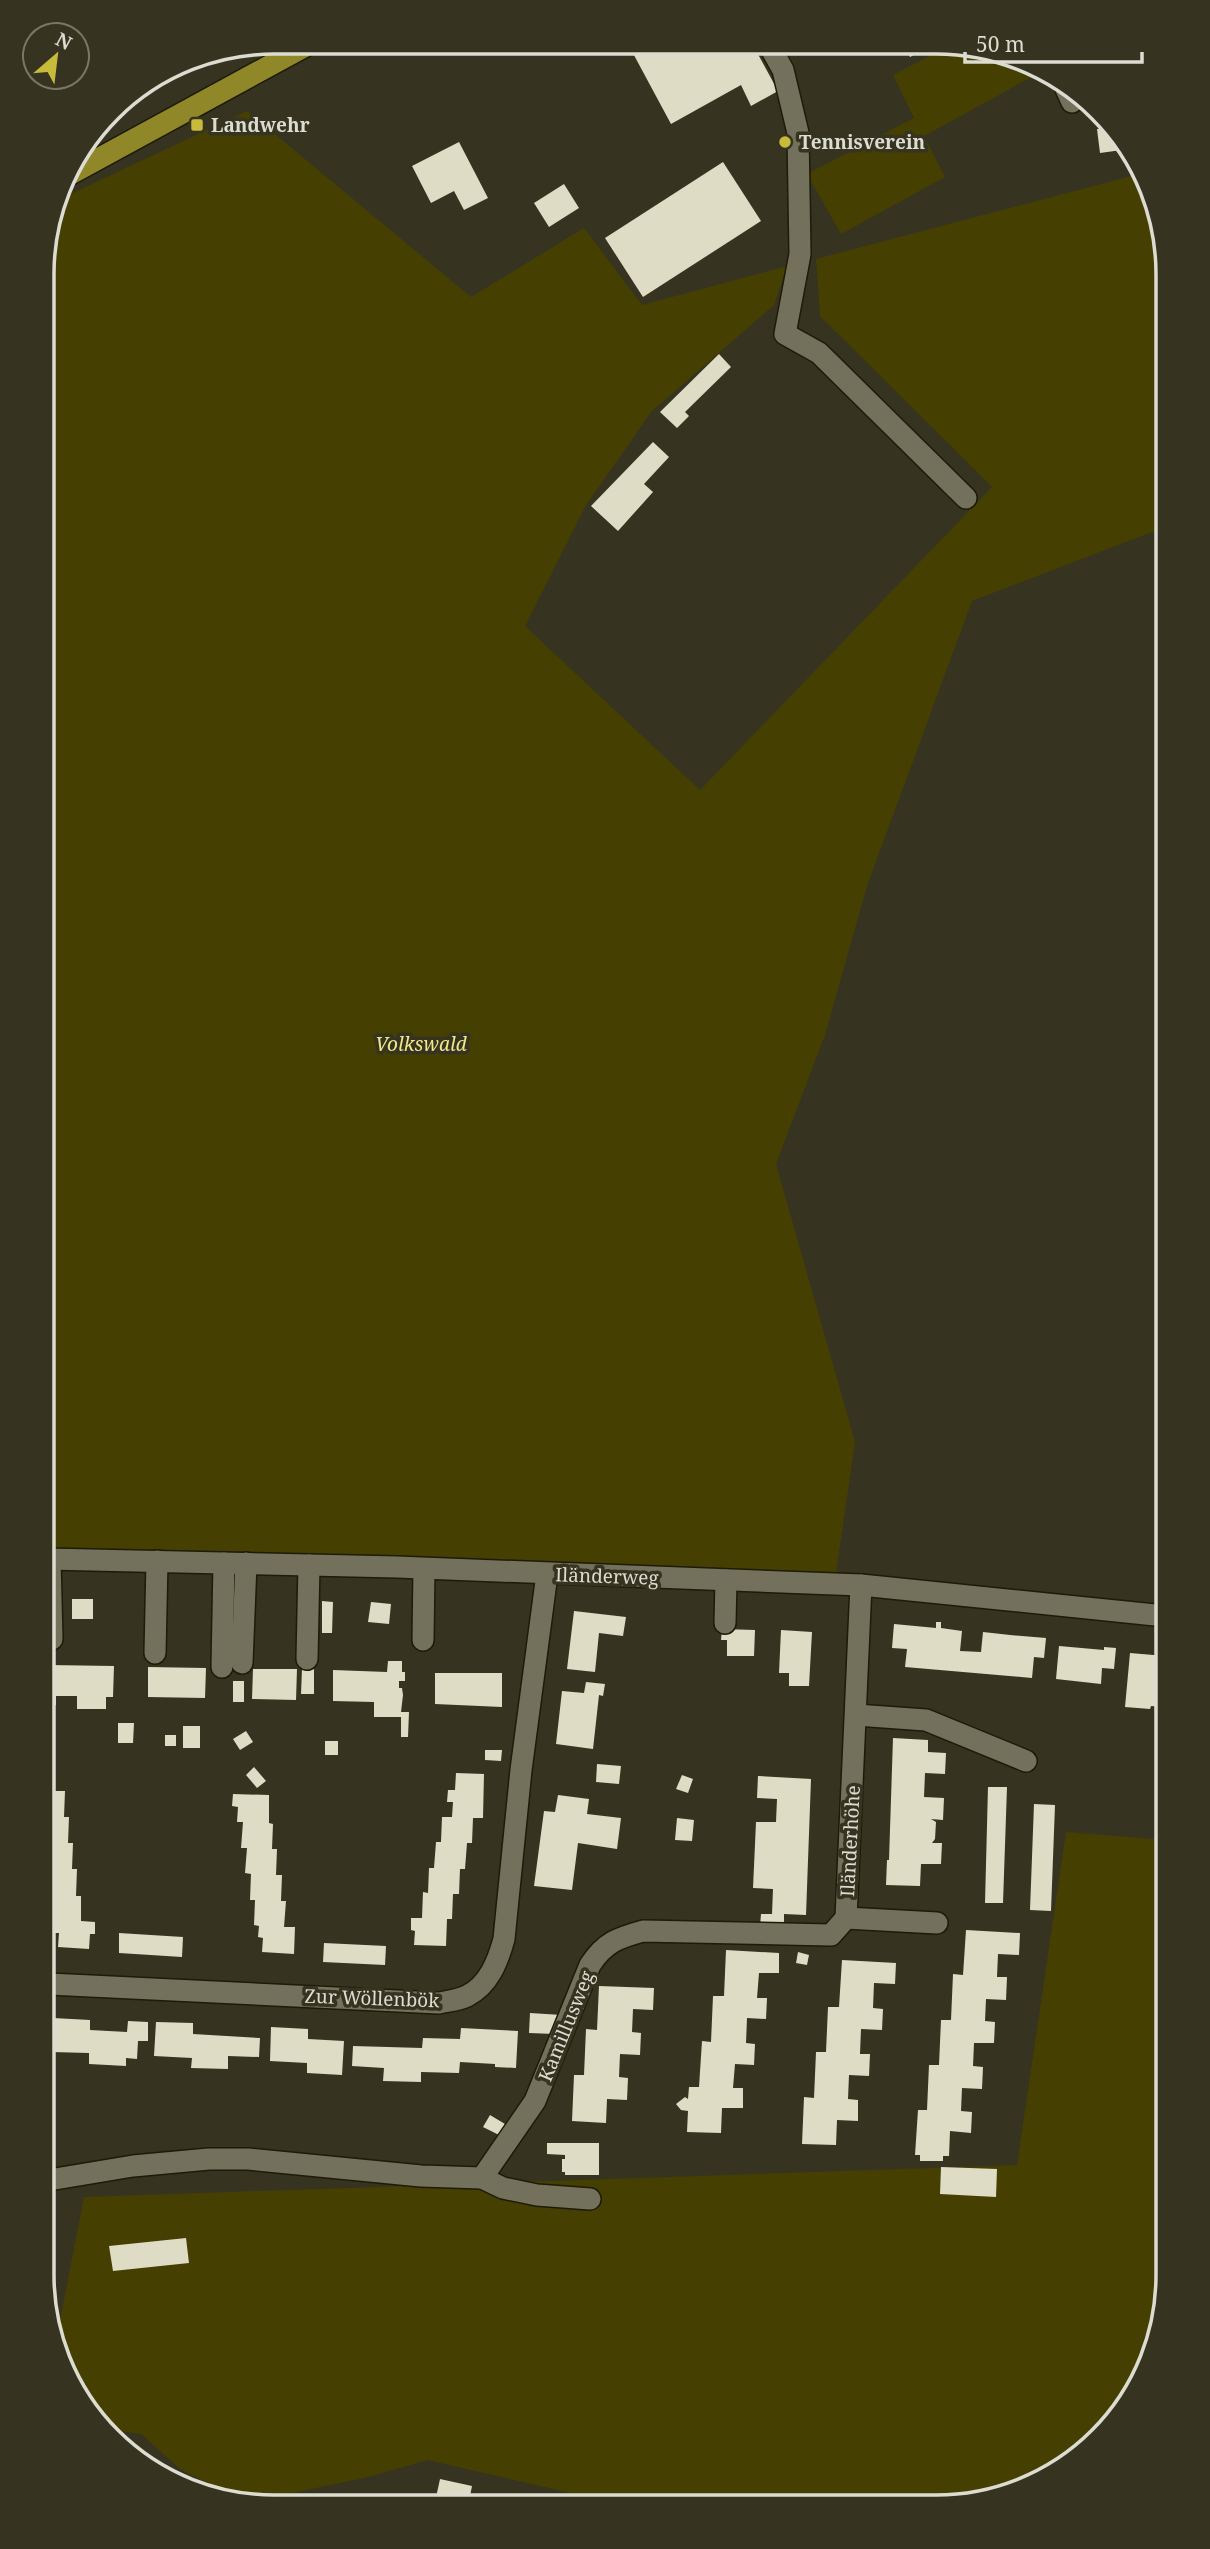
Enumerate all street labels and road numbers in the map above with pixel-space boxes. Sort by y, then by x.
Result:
street label: Iländerweg [555,1561,659,1591]
street label: Iländerhöhe [834,1784,866,1898]
street label: Kamillusweg [532,1967,600,2085]
street label: Zur Wöllenbök [304,1983,441,2013]

